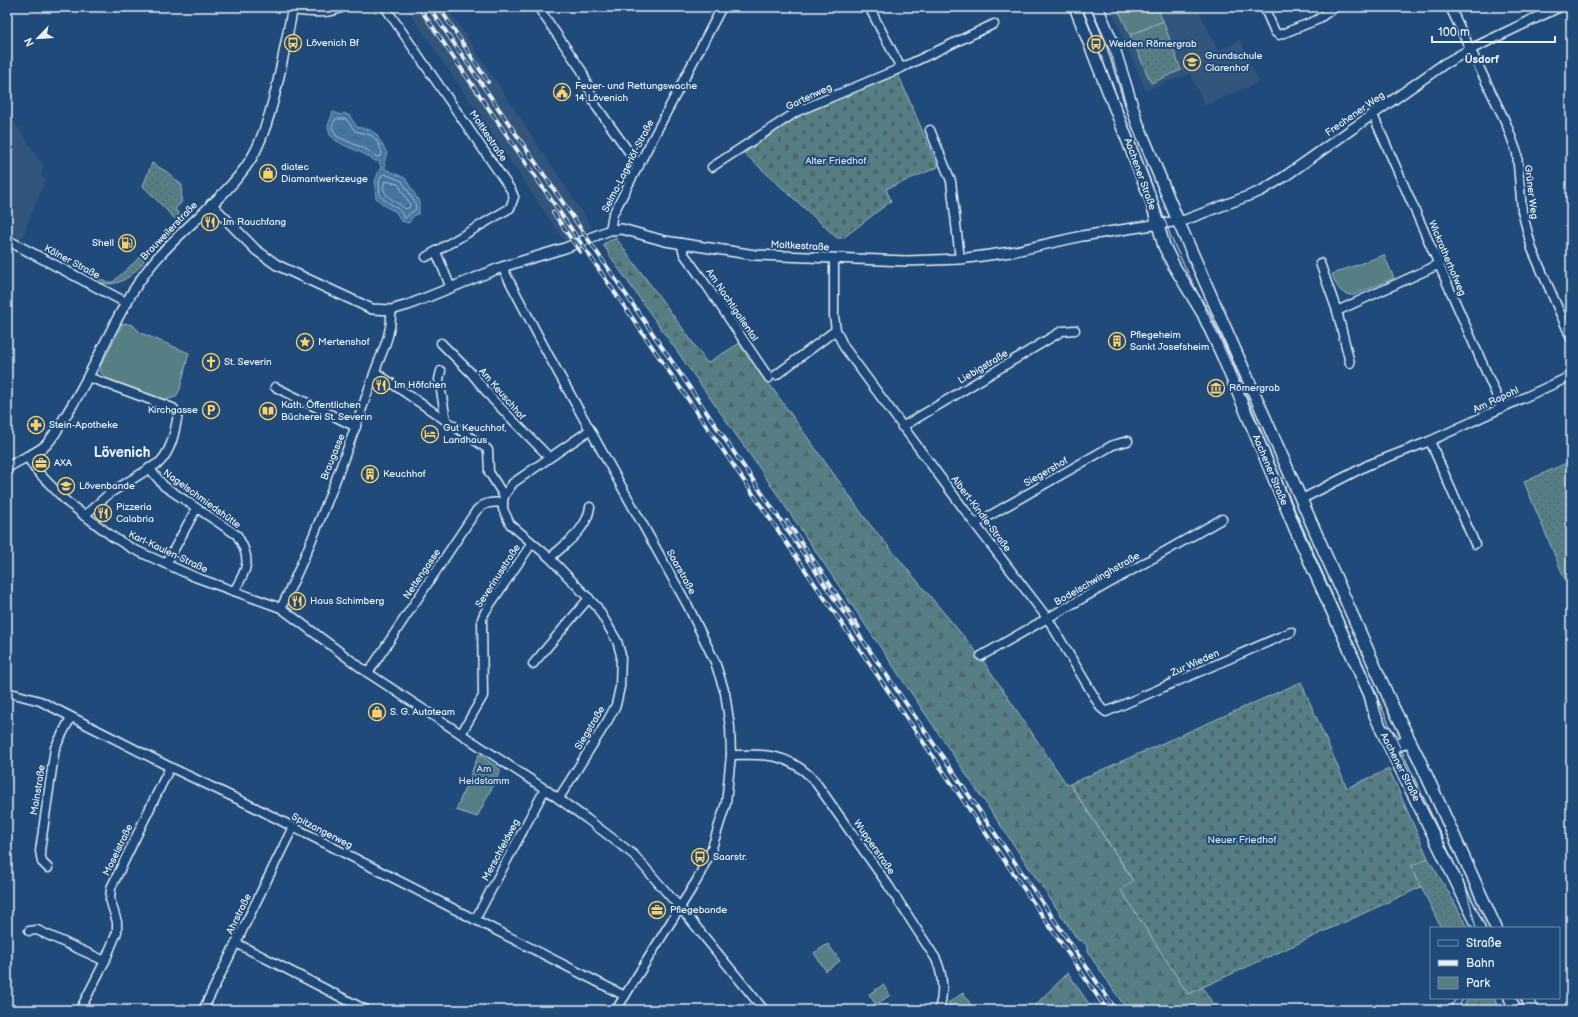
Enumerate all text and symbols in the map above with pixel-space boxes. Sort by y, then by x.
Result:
north arrow [18,18,58,58]
scale bar [1432,18,1555,44]
text: 100 m [1438,25,1470,40]
bus stop icon: Lövenich Bf [283,33,303,53]
bus stop icon: Weiden Römergrab [1086,34,1106,54]
text: N [22,36,37,49]
place label: Lövenich Bf [306,37,359,49]
place label: Weiden Römergrab [1109,38,1197,50]
place label: Grundschule Clarenhof [1205,50,1263,74]
school or university icon: Grundschule Clarenhof [1182,52,1202,72]
district label: Üsdorf [1465,52,1500,66]
place label: Feuer- und Rettungswache 14 Lövenich [575,80,697,104]
street label: Gartenweg [784,81,834,113]
public building icon: Feuer- und Rettungswache 14 Lövenich [552,82,572,102]
street label: Frechener Weg [1323,89,1387,139]
street label: Moltkestraße [467,108,509,164]
street label: Selma-Lagerlöf-Straße [599,118,657,214]
street label: Aachener Straße [1121,136,1159,212]
park label: Alter Friedhof [805,155,867,167]
place label: diatec Diamantwerkzeuge [281,161,368,185]
shop icon: diatec Diamantwerkzeuge [258,163,278,183]
street label: Grüner Weg [1522,164,1540,220]
street label: Brauweilerstraße [138,199,200,263]
restaurant icon: Im Rauchfang [200,212,220,232]
place label: Im Rauchfang [223,216,286,228]
street label: Wickratherhofweg [1426,218,1468,298]
fuel station icon: Shell [117,233,137,253]
place label: Shell [92,237,114,249]
street label: Moltkestraße [770,238,830,254]
street label: Kölner Straße [42,242,102,282]
street label: Am Nachtigallental [703,267,761,343]
place label: Pflegeheim Sankt Josefsheim [1130,329,1209,353]
building icon: Pflegeheim Sankt Josefsheim [1107,331,1127,351]
place icon: Mertenshof [295,332,315,352]
place label: Mertenshof [318,336,370,348]
street label: Liebigstraße [956,347,1010,387]
church icon: St. Severin [201,352,221,372]
place label: St. Severin [224,356,272,368]
street label: Am Keuschhof [476,366,528,422]
restaurant icon: Im Höfchen [371,375,391,395]
museum icon: Römergrab [1206,378,1226,398]
place label: Im Höfchen [394,379,446,391]
place label: Römergrab [1229,382,1280,394]
street label: Am Rapohl [1471,384,1521,416]
place label: Kath. Öffentlichen Bücherei St. Severin [281,399,373,423]
parking icon: Kirchgasse [201,400,221,420]
library icon: Kath. Öffentlichen Bücherei St. Severin [258,401,278,421]
place label: Kirchgasse [148,404,198,416]
pharmacy icon: Stein-Apotheke [26,415,46,435]
place label: Stein-Apotheke [49,419,118,431]
place label: Gut Keuchhof, Landhaus [443,422,507,446]
hotel icon: Gut Keuchhof, Landhaus [420,424,440,444]
street label: Braugasse [318,432,348,482]
street label: Aachener Straße [1250,433,1290,507]
district label: Lövenich [94,444,150,461]
office icon: AXA [31,453,51,473]
street label: Siegershof [1022,455,1070,489]
place label: AXA [54,457,73,469]
building icon: Keuchhof [360,464,380,484]
street label: Nagelschmiedshütte [161,467,243,531]
place label: Keuchhof [383,468,426,480]
street label: Albert-Kindle-Straße [949,474,1014,554]
school or university icon: Lövenbande [56,476,76,496]
place label: Lövenbande [79,480,135,492]
place label: Pizzeria Calabria [116,501,154,525]
restaurant icon: Pizzeria Calabria [93,503,113,523]
street label: Karl-Kaulen-Straße [126,528,210,576]
street label: Severinusstraße [473,542,523,610]
street label: Nettengasse [401,546,443,601]
street label: Saarstraße [664,547,698,597]
street label: Bodelschwinghstraße [1052,550,1142,608]
restaurant icon: Haus Schimberg [287,591,307,611]
place label: Haus Schimberg [310,595,385,607]
street label: Zur Wieden [1168,647,1221,679]
shop icon: S. G. Autoteam [367,702,387,722]
street label: Siegstraße [572,704,608,752]
place label: S. G. Autoteam [390,706,455,718]
street label: Aachener Straße [1377,731,1423,804]
park label: Am Heidstamm [458,763,510,787]
street label: Mainstraße [28,764,48,816]
street label: Spitzangerweg [289,810,355,852]
street label: Merschfeldweg [480,817,522,883]
street label: Wupperstraße [851,817,897,877]
street label: Moselstraße [100,822,136,878]
park label: Neuer Friedhof [1207,834,1277,846]
bus stop icon: Saarstr. [690,847,710,867]
place label: Saarstr. [713,851,747,863]
street label: Ahrstraße [224,892,254,936]
office icon: Pflegebande [647,900,667,920]
place label: Pflegebande [670,904,727,916]
legend [1430,927,1560,999]
text: Straße [1466,936,1502,951]
text: Bahn [1466,956,1495,971]
text: Park [1466,976,1490,991]

